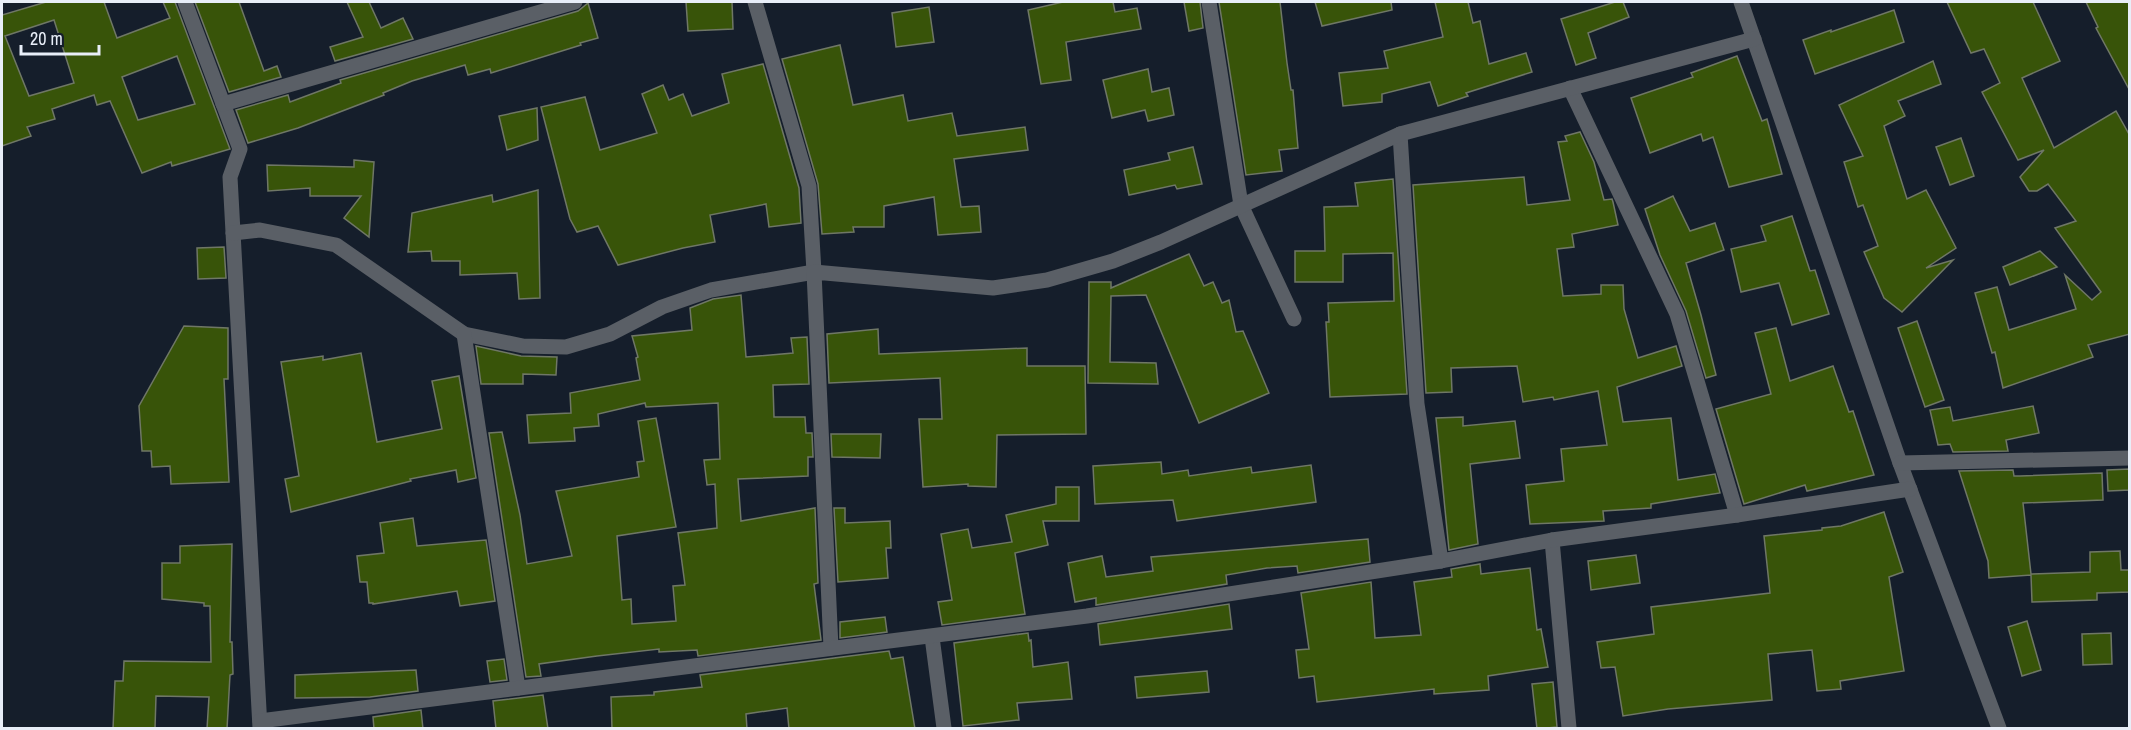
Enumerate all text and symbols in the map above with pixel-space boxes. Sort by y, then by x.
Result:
scale bar [21,18,99,56]
text: 20 m [30,26,63,51]

